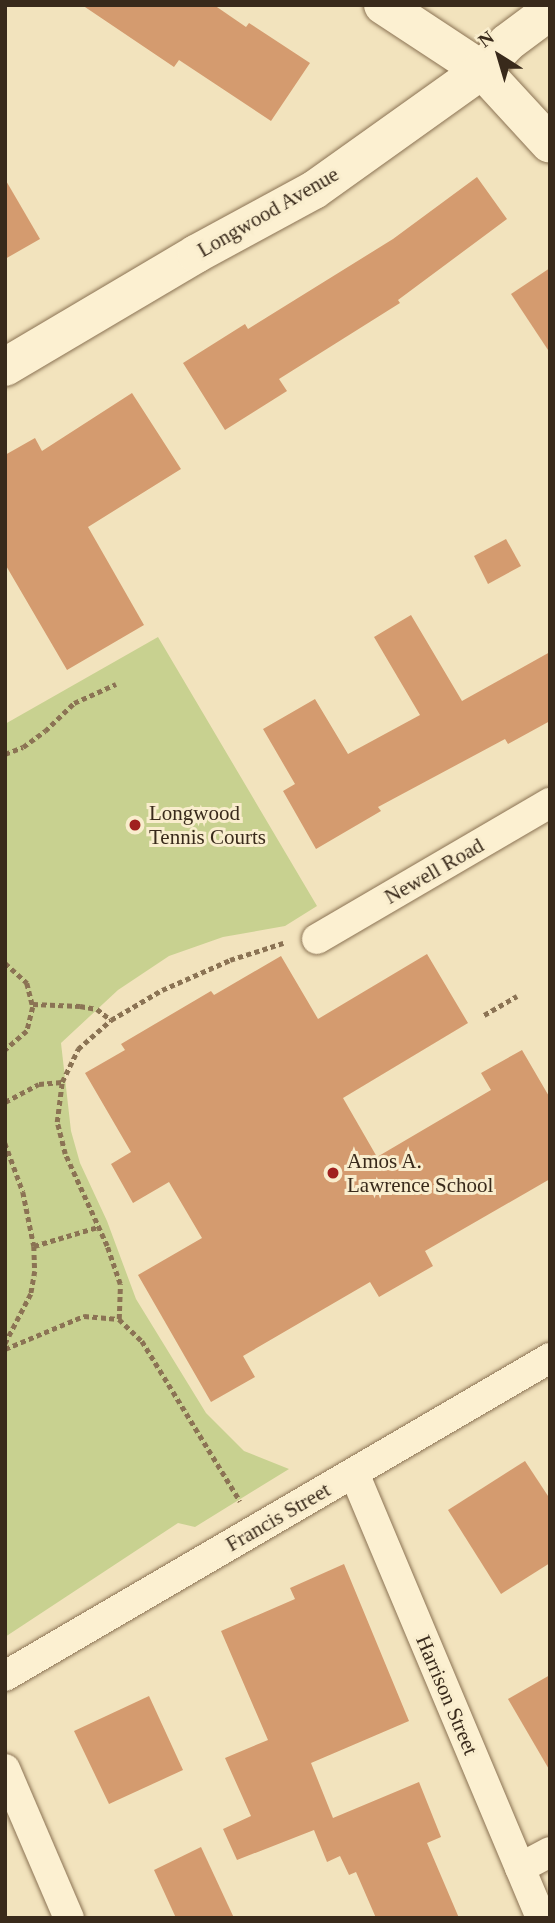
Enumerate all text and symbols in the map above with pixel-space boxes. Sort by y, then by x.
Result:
north arrow [464,21,534,91]
text: N [474,26,498,51]
street label: Longwood Avenue [192,161,344,263]
place label: Longwood Tennis Courts [149,800,266,850]
marker: Longwood Tennis Courts [127,817,143,833]
street label: Newell Road [380,833,488,909]
place label: Amos A. Lawrence School [347,1148,493,1198]
marker: Amos A. Lawrence School [325,1165,341,1181]
street label: Francis Street [221,1477,335,1557]
street label: Harrison Street [410,1631,484,1759]

